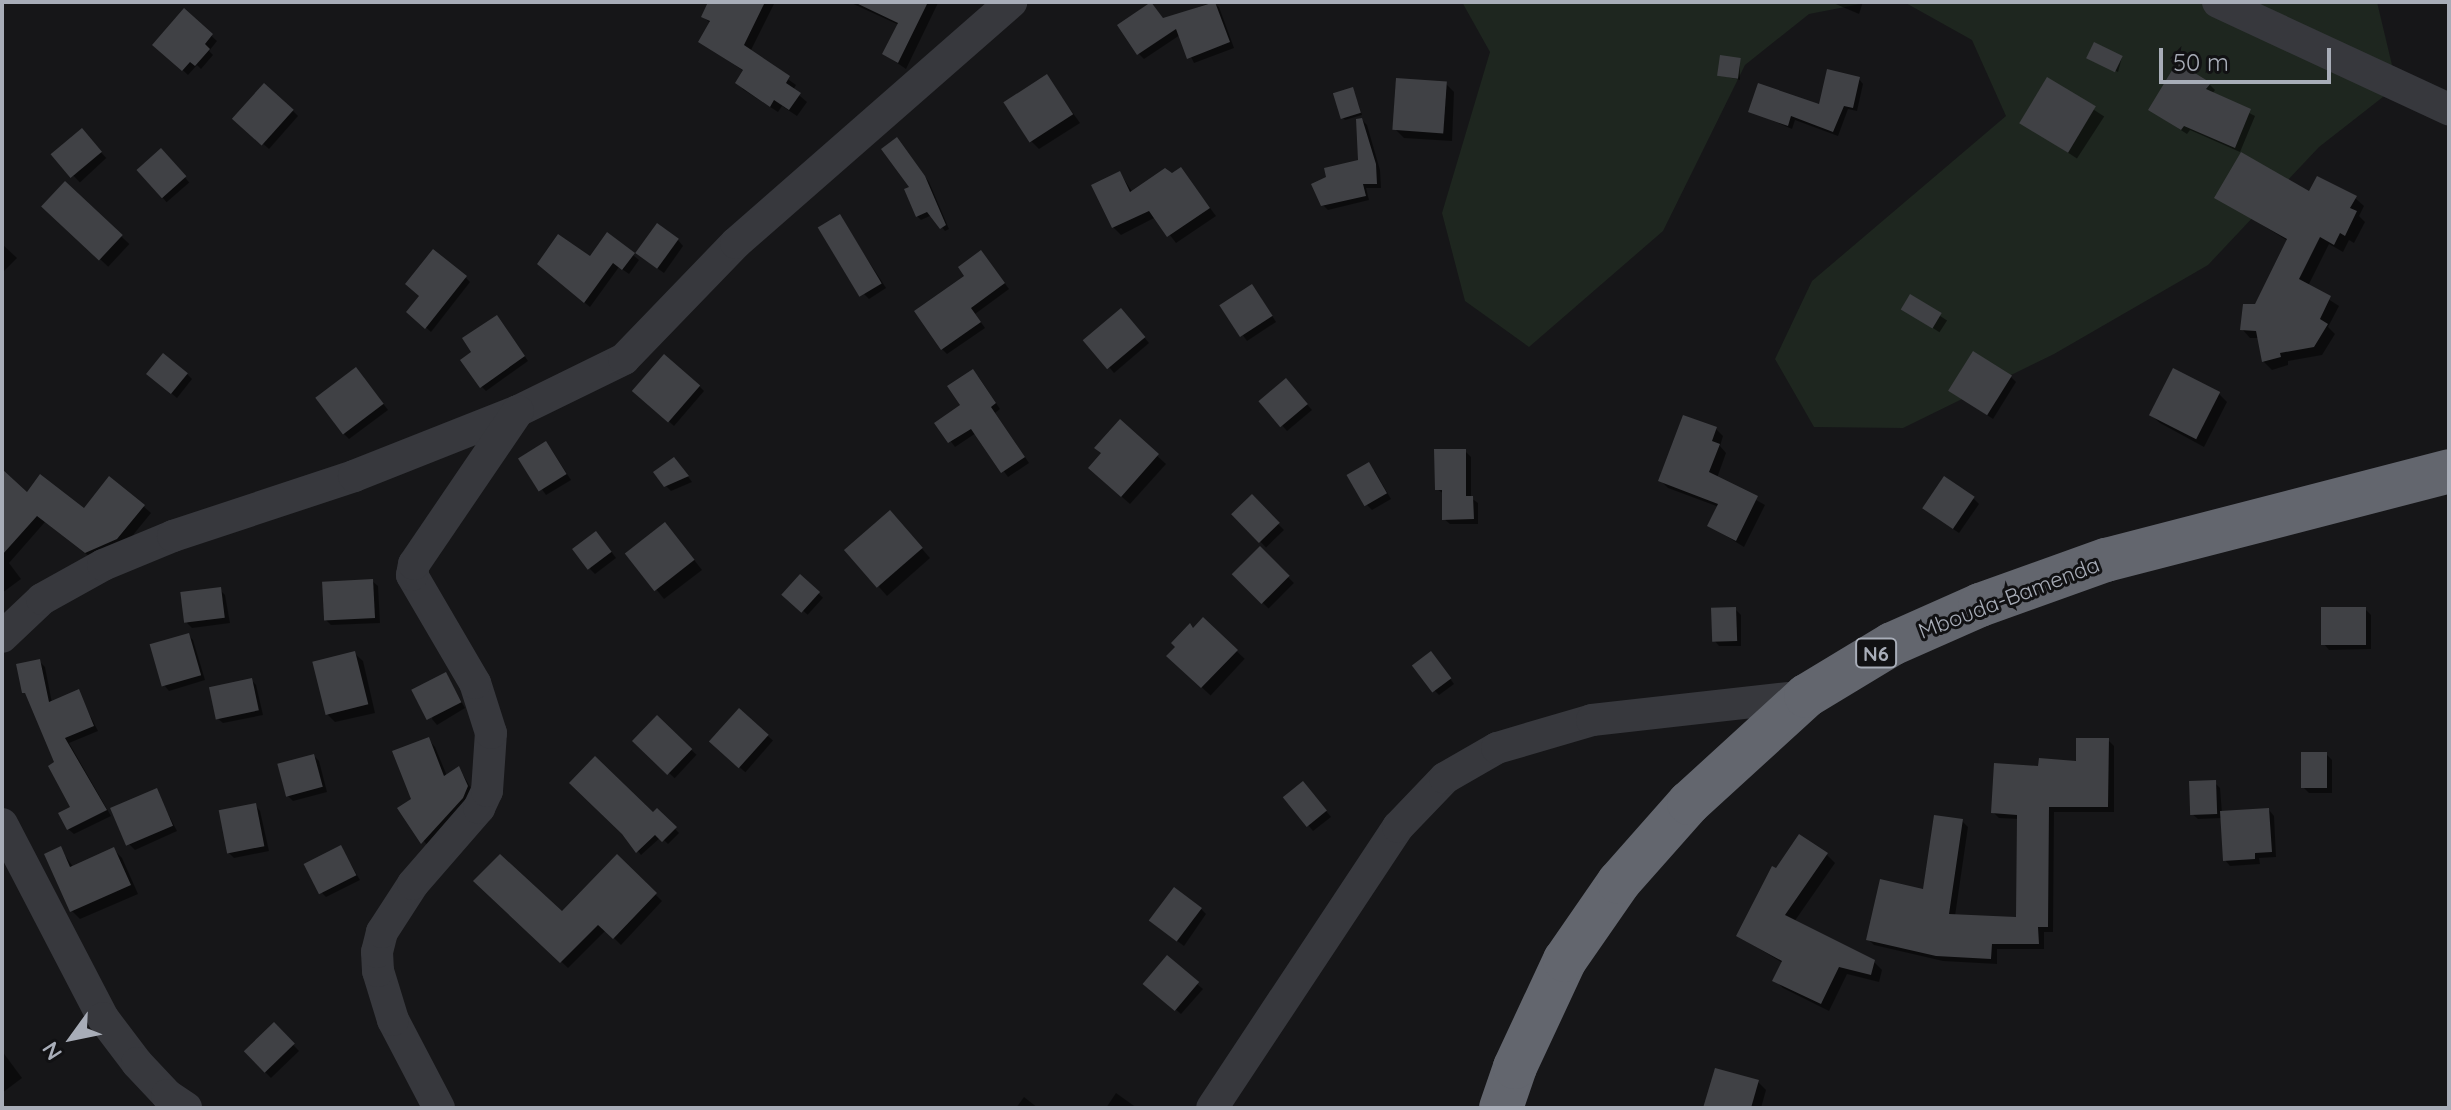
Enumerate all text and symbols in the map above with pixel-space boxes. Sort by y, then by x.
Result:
scale bar [2163,32,2335,82]
text: 50 m [2173,47,2229,77]
street label: Mbouda-Bamenda [1915,551,2103,645]
road number: N6 [1854,637,1898,669]
north arrow [32,998,112,1078]
text: N [36,1037,68,1065]

